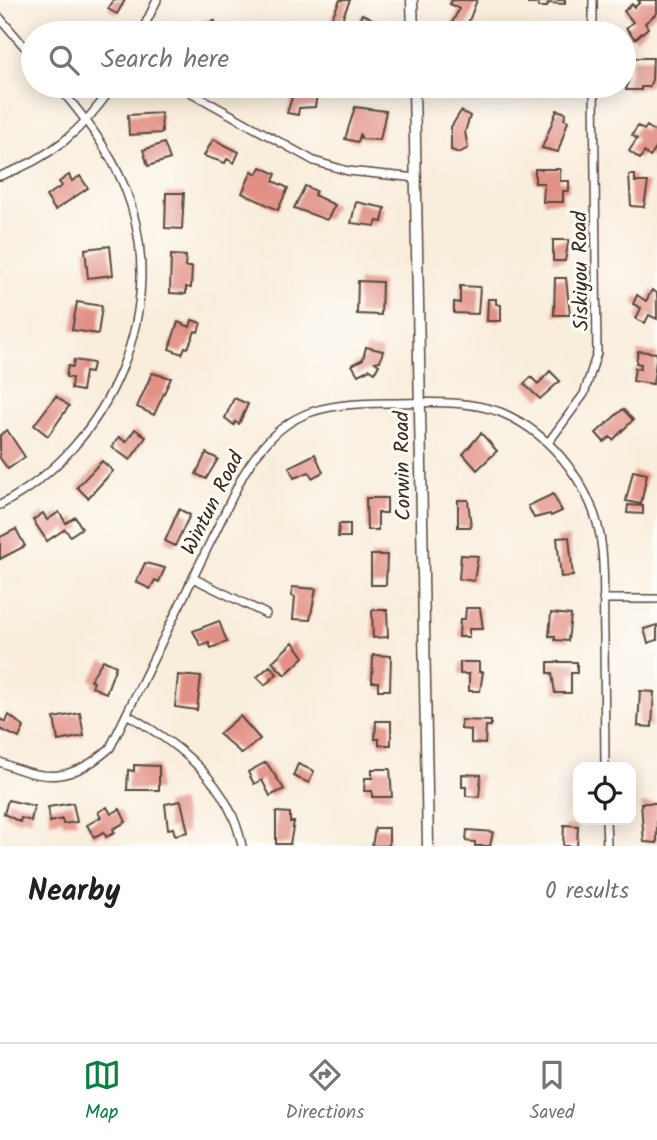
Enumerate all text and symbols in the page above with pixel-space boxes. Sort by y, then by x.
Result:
search box [21,21,636,98]
text: Search here [101,39,229,81]
icon: search [45,41,83,79]
street label: Siskiyou Road [564,210,599,331]
street label: Corwin Road [386,410,421,521]
street label: Wintun Road [173,446,254,561]
map controls [573,762,636,825]
button: locate [573,762,636,825]
text: Nearby [28,868,120,916]
text: 0 results [545,874,629,910]
tab: Map [83,1056,121,1128]
tab: Directions [286,1056,364,1128]
tab: Saved [529,1056,574,1128]

